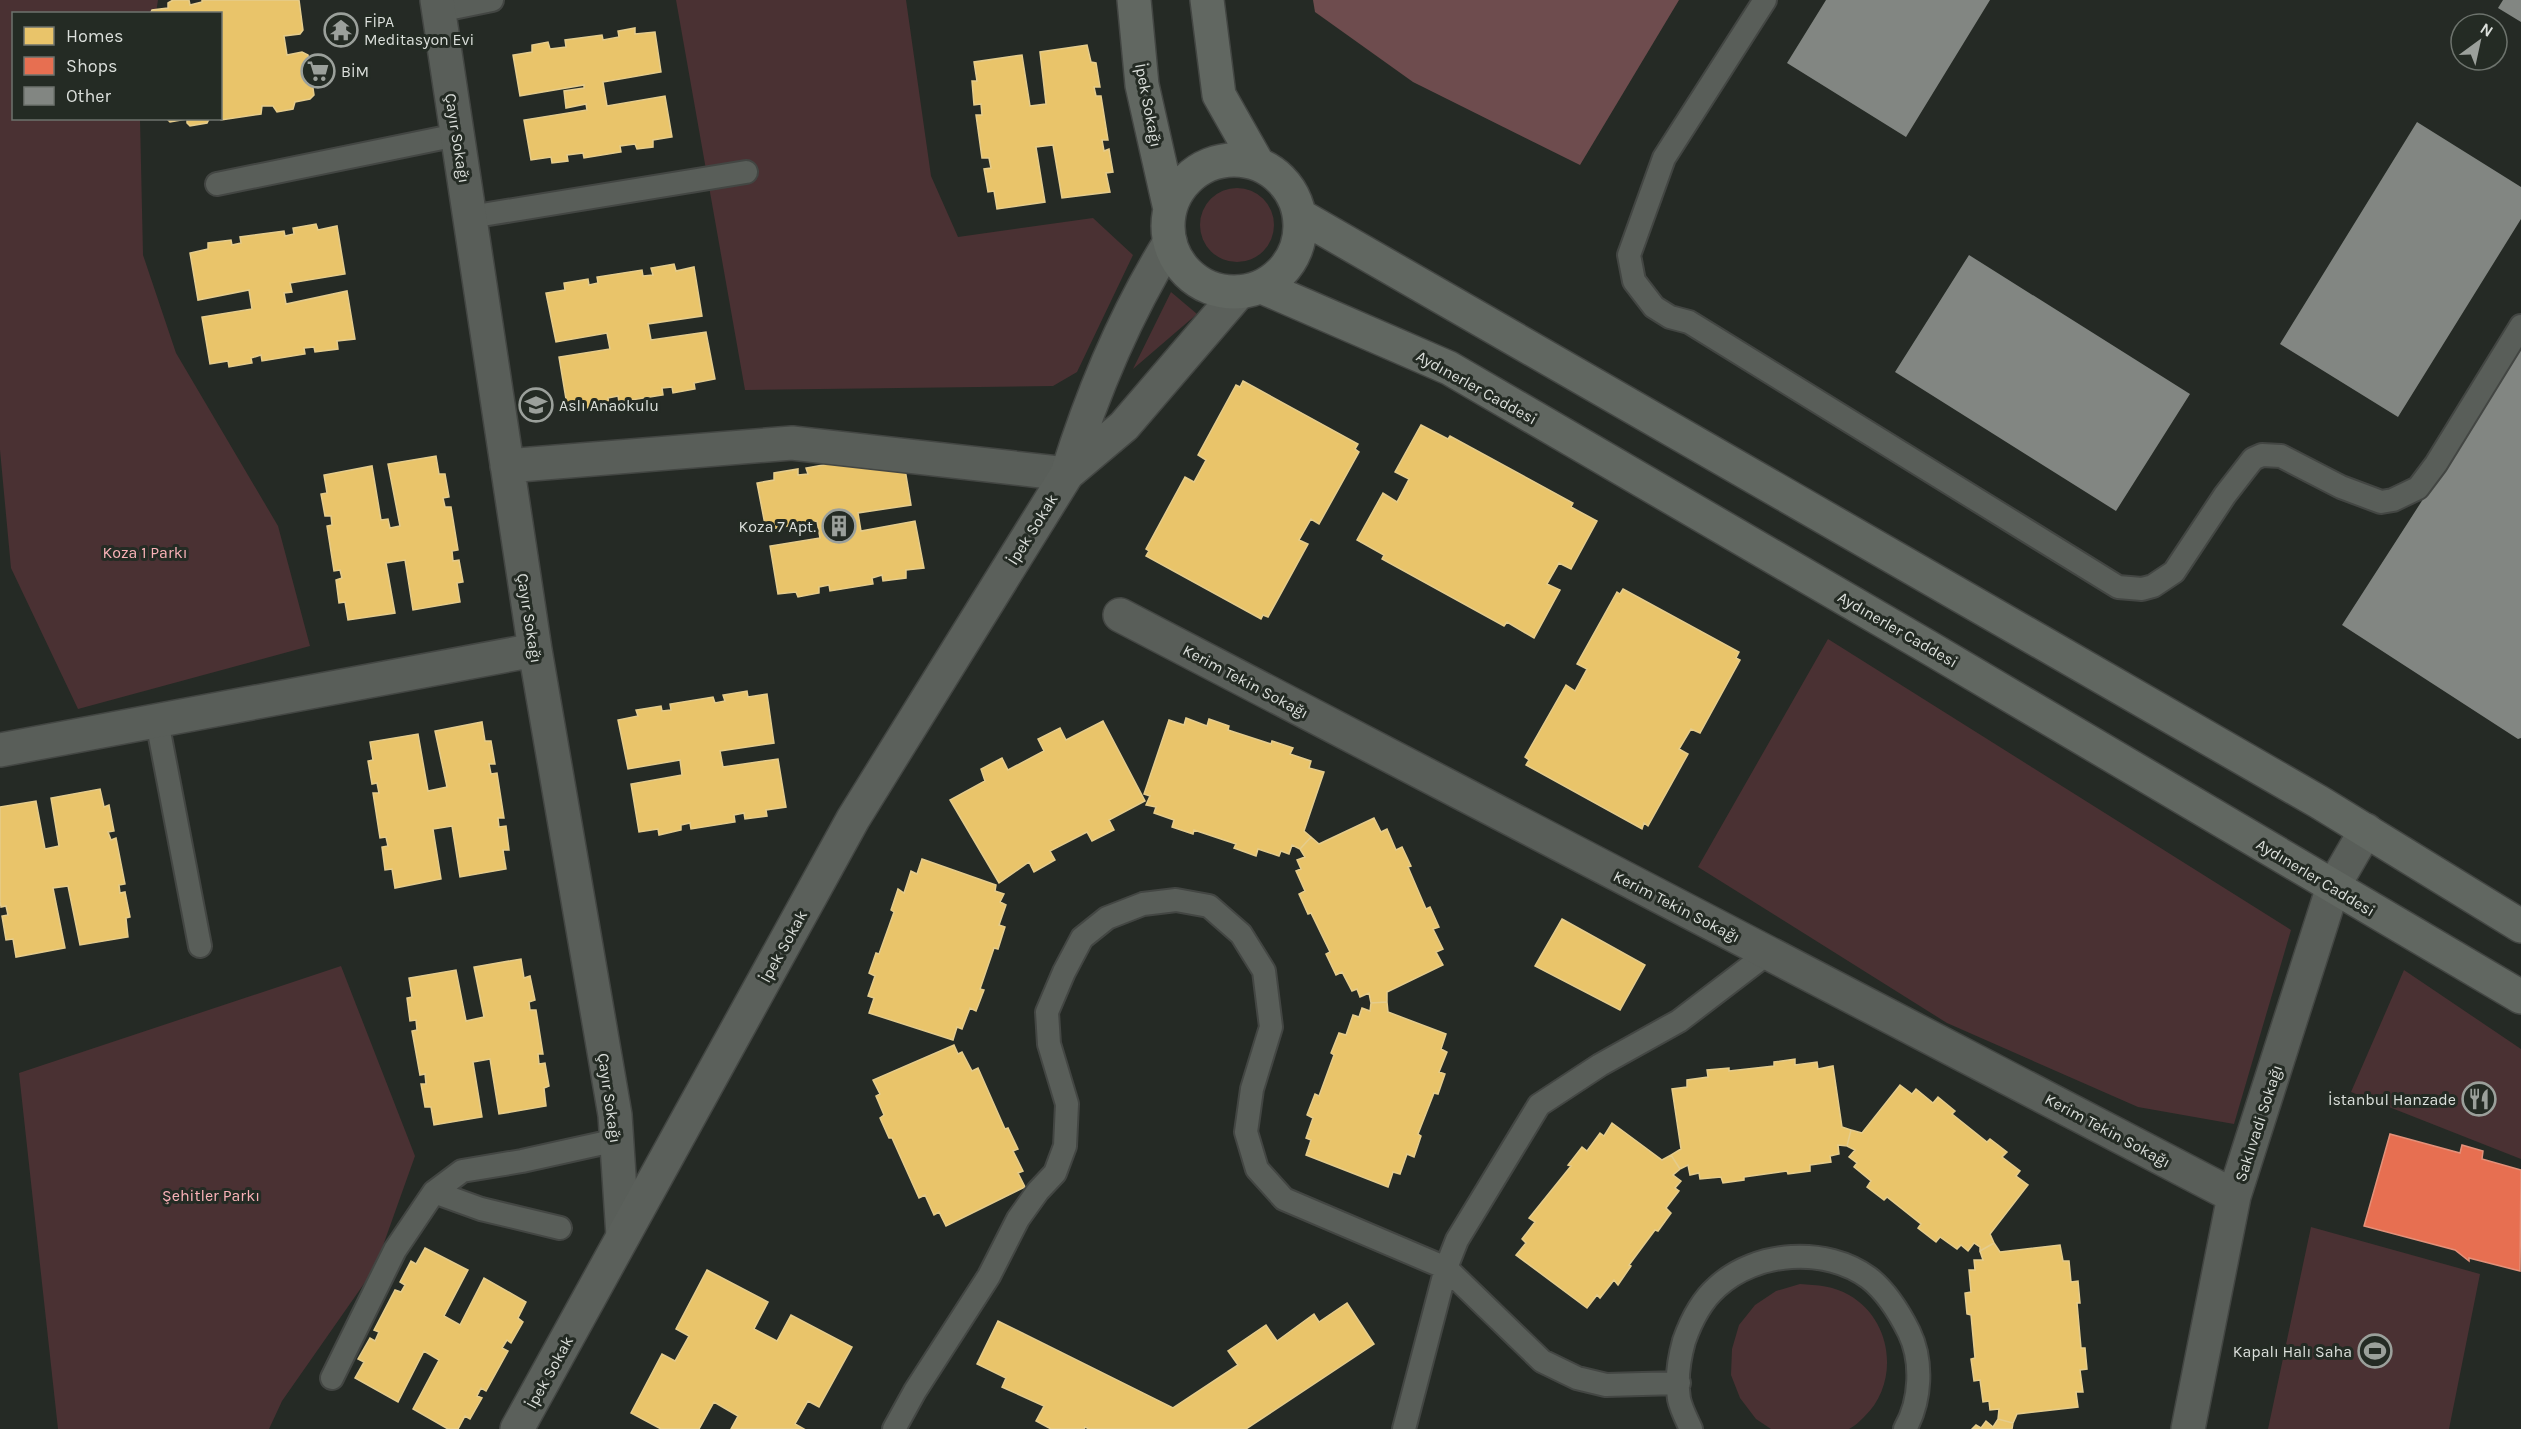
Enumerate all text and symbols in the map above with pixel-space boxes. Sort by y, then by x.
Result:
legend [12,12,222,120]
temple icon: FİPA Meditasyon Evi [323,12,359,48]
place label: FİPA Meditasyon Evi [364,12,474,49]
north arrow [2449,12,2509,72]
text: N [2477,19,2497,41]
text: Homes [66,25,123,47]
supermarket icon: BİM [300,53,336,89]
text: Shops [66,55,118,77]
place label: BİM [341,62,369,81]
street label: İpek Sokağı [1131,62,1166,149]
text: Other [66,85,111,107]
street label: Çayır Sokağı [441,92,474,184]
street label: Aydınerler Caddesi [1413,346,1541,429]
school or university icon: Aslı Anaokulu [518,387,554,423]
place label: Aslı Anaokulu [559,396,659,415]
street label: İpek Sokak [1003,490,1062,568]
building icon: Koza 7 Apt. [821,508,857,544]
place label: Koza 7 Apt. [739,517,816,536]
park label: Koza 1 Parkı [103,543,187,562]
street label: Çayır Sokağı [513,572,546,664]
street label: Aydınerler Caddesi [1834,587,1961,671]
street label: Kerim Tekin Sokağı [1180,640,1312,723]
street label: Aydınerler Caddesi [2253,834,2379,920]
street label: Kerim Tekin Sokağı [1610,866,1743,947]
street label: İpek Sokak [756,907,811,986]
street label: Çayır Sokağı [594,1052,625,1144]
street label: Saklıvadi Sokağı [2231,1062,2286,1184]
restaurant icon: İstanbul Hanzade [2461,1081,2497,1117]
street label: Kerim Tekin Sokağı [2042,1089,2174,1172]
place label: İstanbul Hanzade [2328,1090,2456,1109]
park label: Şehitler Parkı [162,1186,260,1205]
street label: İpek Sokak [522,1333,577,1412]
sports icon: Kapalı Halı Saha [2357,1333,2393,1369]
place label: Kapalı Halı Saha [2233,1342,2352,1361]

